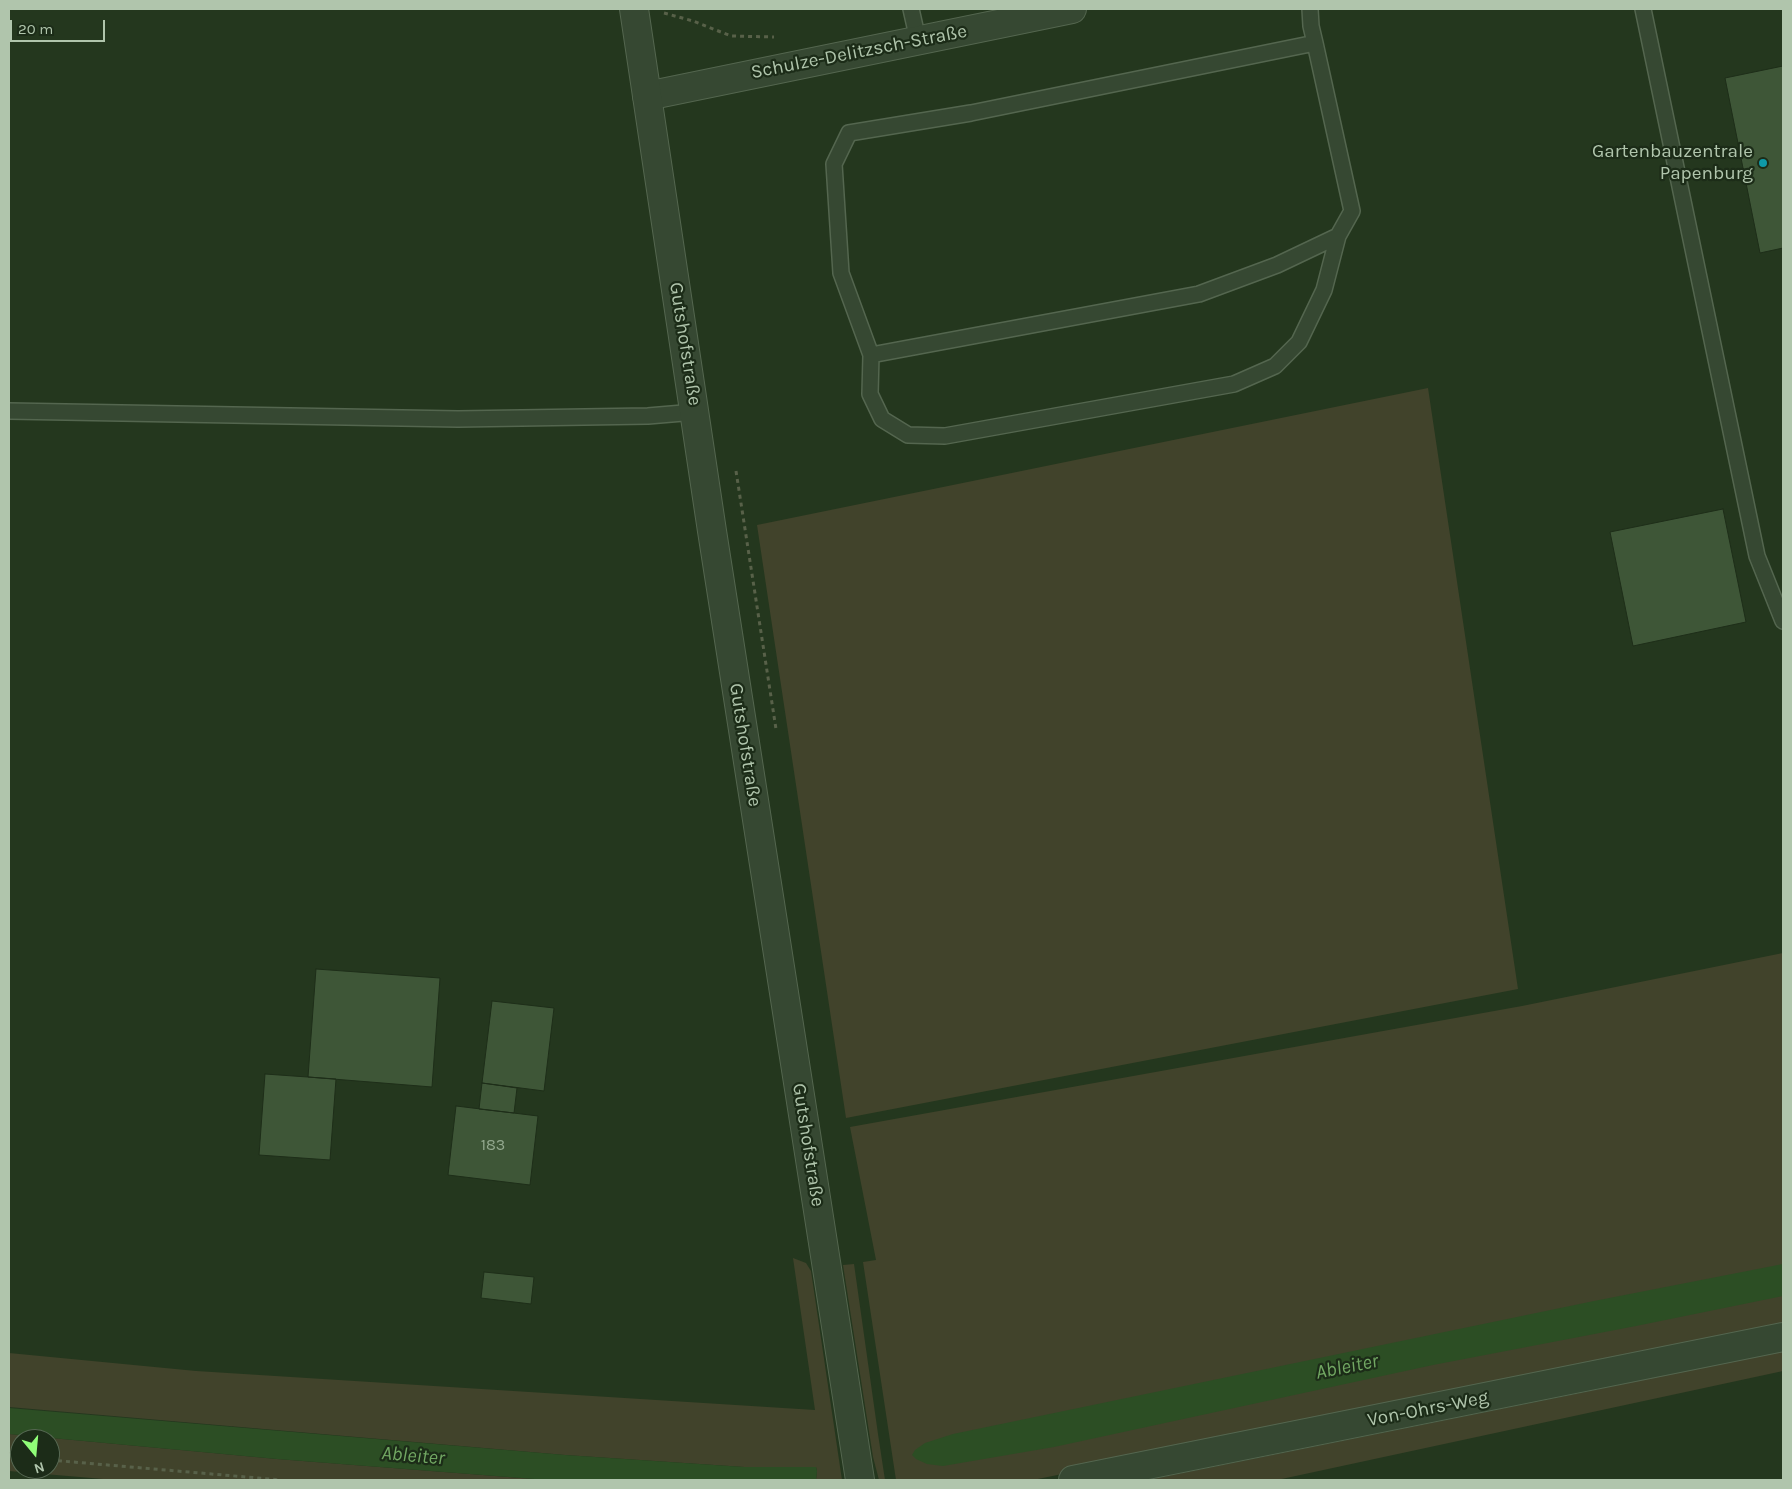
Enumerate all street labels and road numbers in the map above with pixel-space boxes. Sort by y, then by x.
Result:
street label: Schulze-Delitzsch-Straße [749,20,969,84]
street label: Gutshofstraße [664,281,706,407]
street label: Gutshofstraße [724,682,766,808]
street label: Gutshofstraße [787,1082,829,1208]
street label: Von-Ohrs-Weg [1366,1386,1490,1432]

